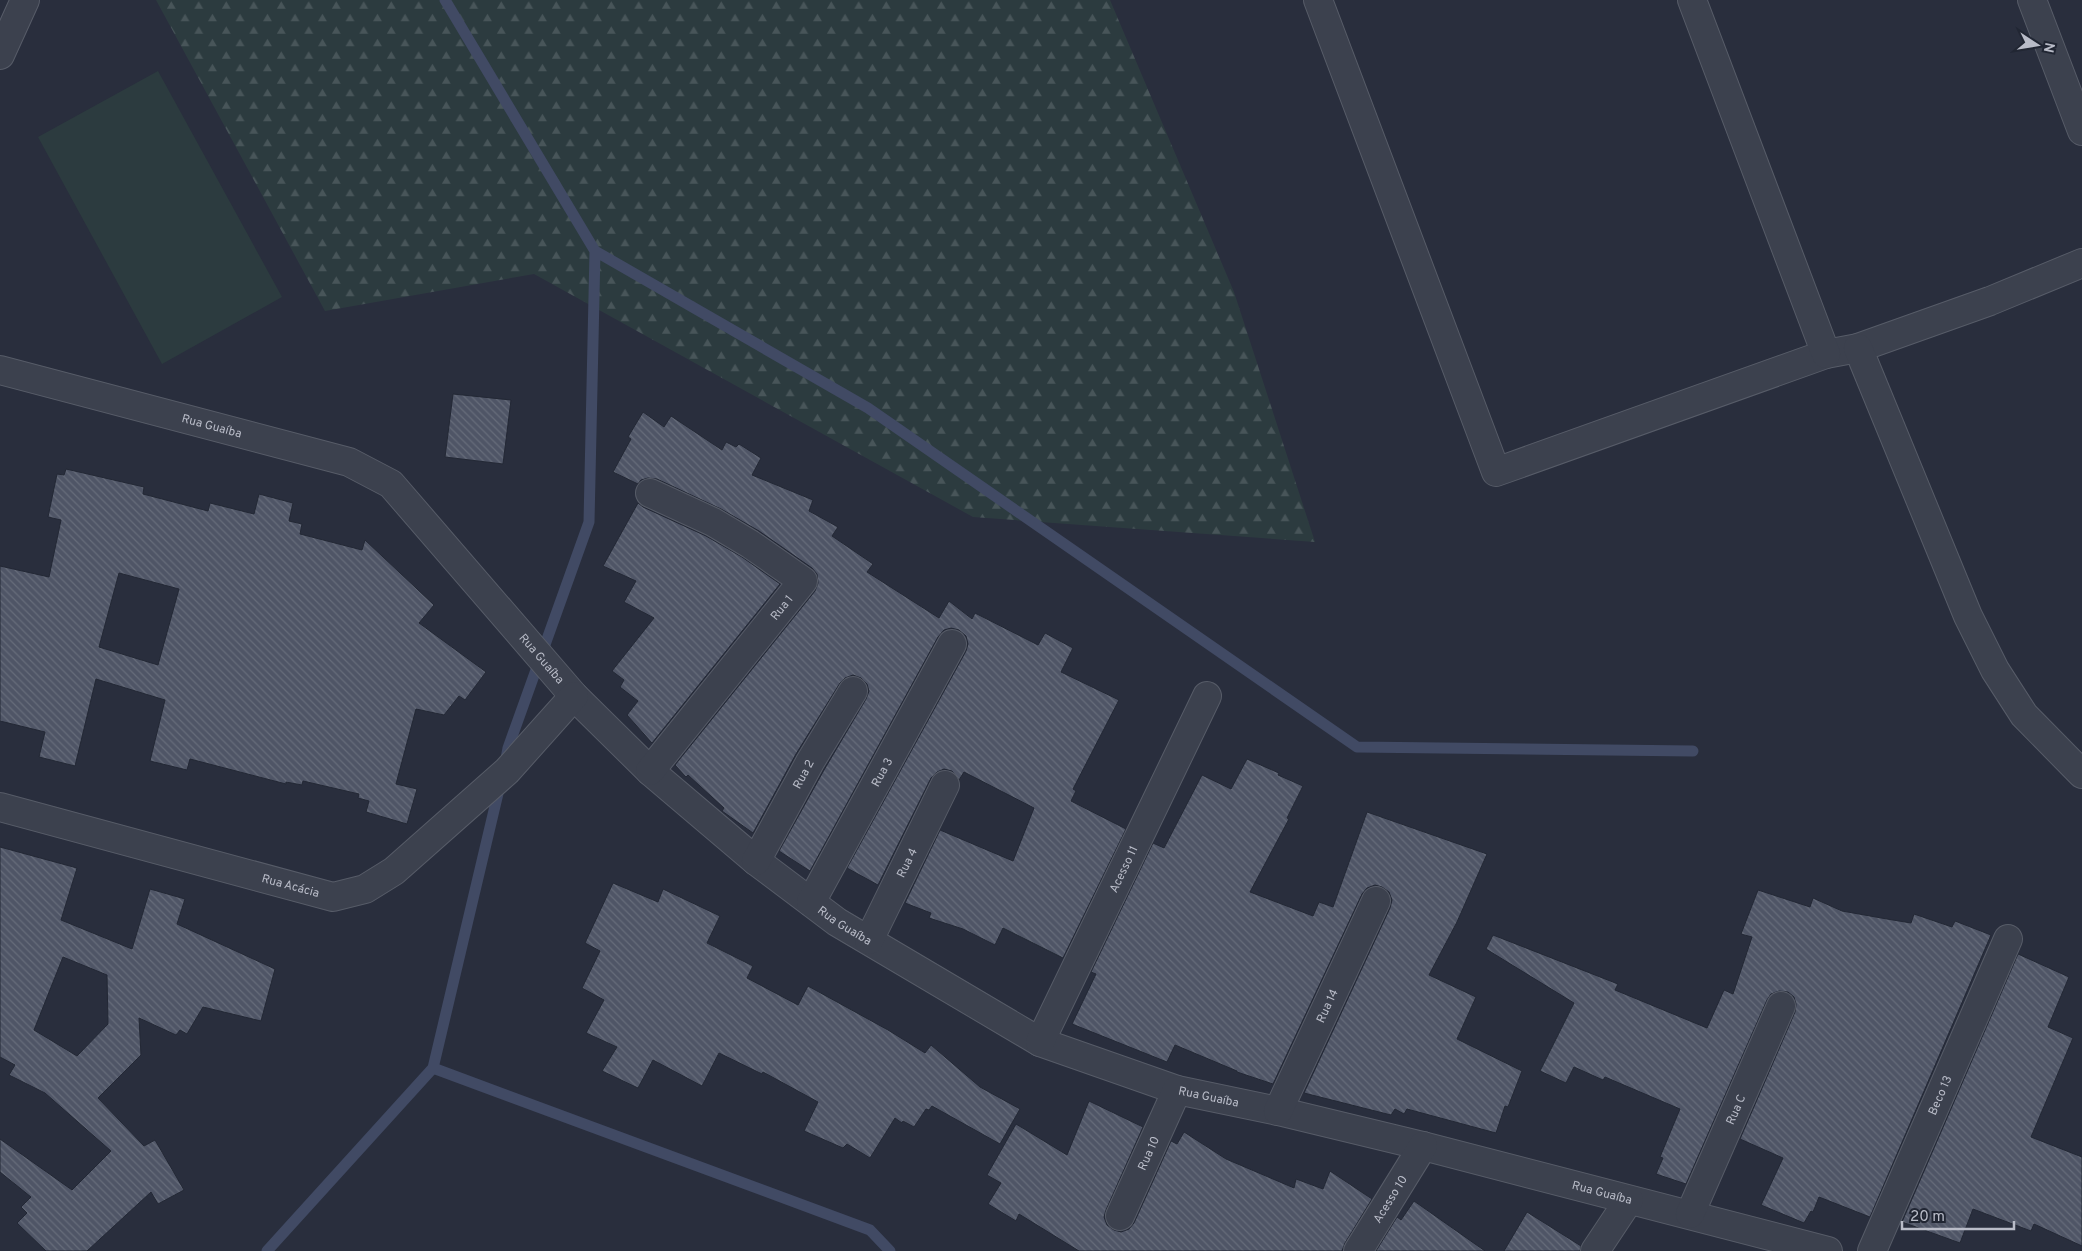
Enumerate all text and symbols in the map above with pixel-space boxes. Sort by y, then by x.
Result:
north arrow [2012,20,2062,70]
text: N [2039,41,2058,54]
street label: Rua Guaíba [180,411,243,442]
street label: Rua 1 [767,592,798,624]
street label: Rua Guaíba [515,631,567,688]
street label: Rua 3 [868,755,897,790]
street label: Rua 2 [790,757,819,792]
street label: Acesso 11 [1106,843,1142,896]
street label: Rua 4 [894,846,922,881]
street label: Rua Acácia [260,871,321,902]
street label: Rua Guaíba [814,903,874,950]
street label: Rua 14 [1313,987,1343,1026]
street label: Beco 13 [1925,1073,1957,1118]
street label: Rua Guaíba [1177,1083,1240,1112]
street label: Rua C [1723,1092,1750,1128]
street label: Rua 10 [1135,1134,1164,1173]
street label: Acesso 10 [1370,1173,1412,1227]
street label: Rua Guaíba [1570,1178,1634,1209]
scale bar [1902,1198,2014,1230]
text: 20 m [1910,1208,1945,1227]

